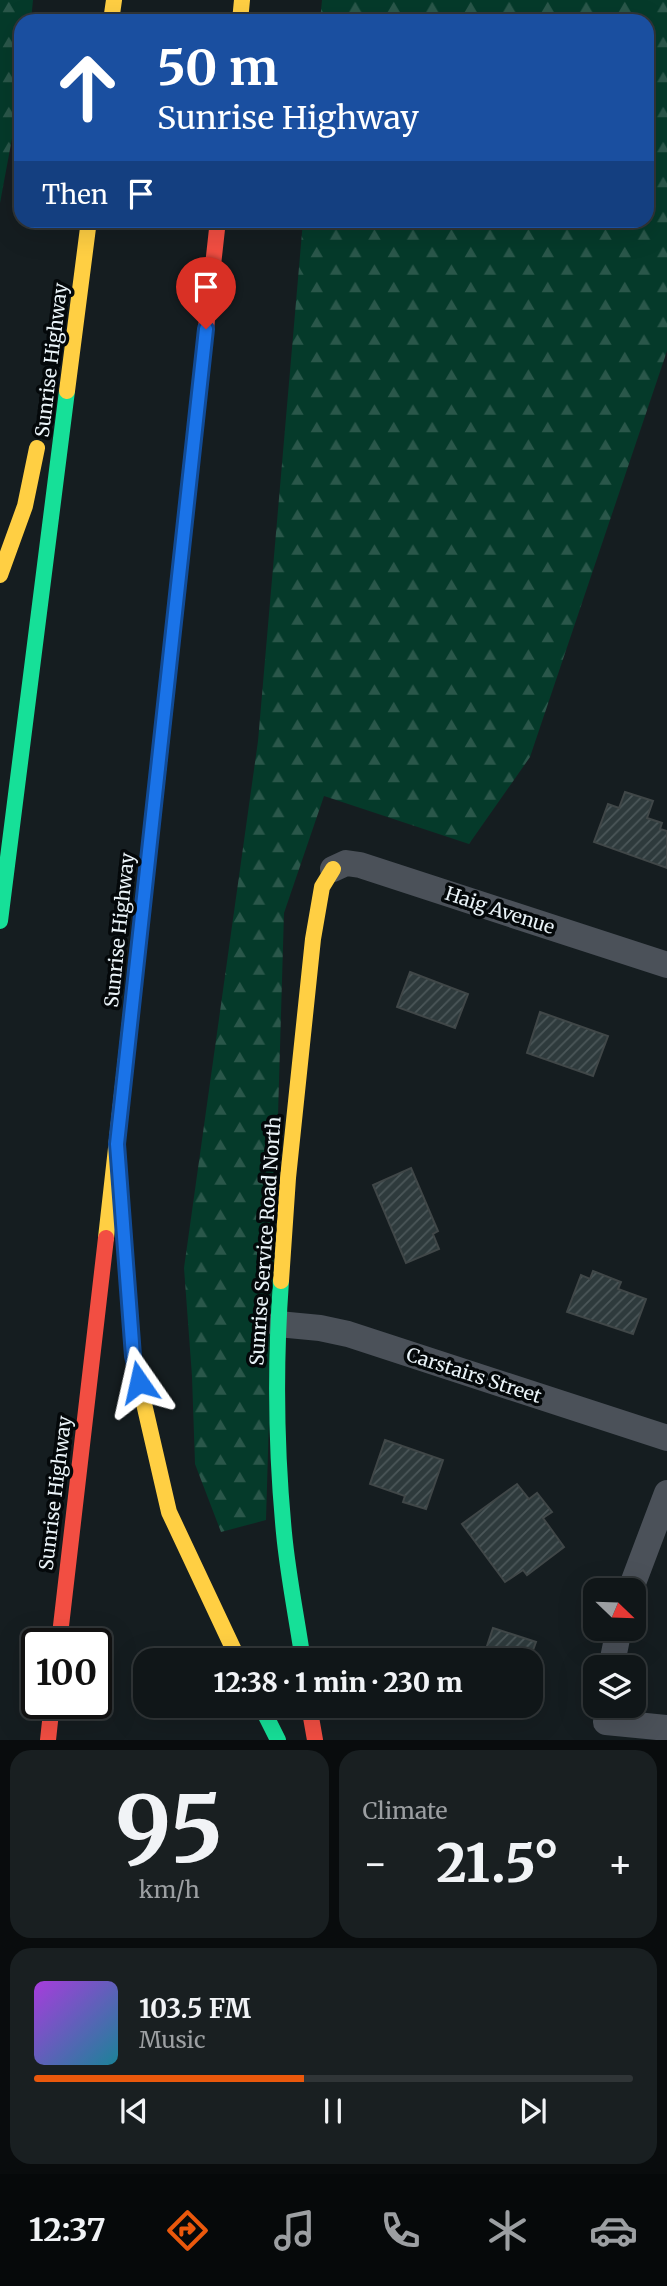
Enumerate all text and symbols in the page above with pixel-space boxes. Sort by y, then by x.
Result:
text: 50 m [157,37,278,98]
icon: ahead [42,42,133,133]
text: Sunrise Highway [157,98,419,138]
icon: arrive [122,175,160,213]
text: Then [42,178,108,211]
pin [176,257,236,329]
icon: arrive [187,268,225,306]
street label: Sunrise Highway [30,281,72,439]
street label: Sunrise Highway [99,851,139,1009]
street label: Haig Avenue [442,881,558,939]
street label: Sunrise Service Road North [244,1115,286,1366]
street label: Carstairs Street [403,1342,545,1408]
position arrow [102,1345,176,1419]
street label: Sunrise Highway [34,1414,76,1572]
north arrow [583,1578,646,1642]
map controls [583,1578,646,1718]
speed limit sign: 100 [21,1628,112,1719]
button: layers [583,1655,646,1718]
text: 12:38 · 1 min · 230 m [214,1666,463,1699]
text: 95 [115,1772,223,1887]
text: Climate [363,1796,448,1825]
text: 21.5° [436,1831,559,1896]
text: − [363,1840,388,1887]
text: + [608,1840,633,1887]
text: km/h [139,1875,200,1904]
text: 103.5 FM [139,1992,251,2025]
text: Music [139,2025,206,2054]
icon: previous [115,2092,153,2130]
icon: pause [314,2092,352,2130]
icon: next [514,2092,552,2130]
icon: directions [163,2206,212,2255]
icon: music [270,2206,319,2255]
icon: phone [376,2206,425,2255]
icon: climate [483,2206,532,2255]
icon: car [589,2206,638,2255]
text: 12:37 [29,2210,106,2250]

